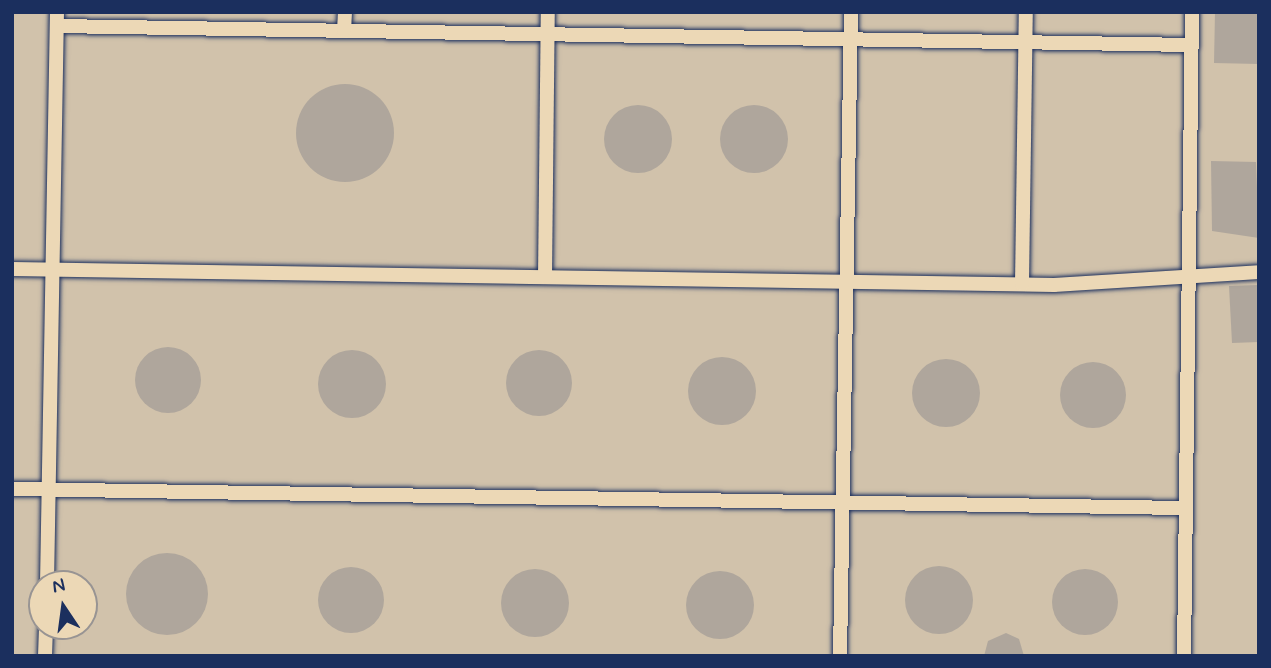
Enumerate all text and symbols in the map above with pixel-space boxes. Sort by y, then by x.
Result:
north arrow [28,570,98,640]
text: N [50,572,68,600]

